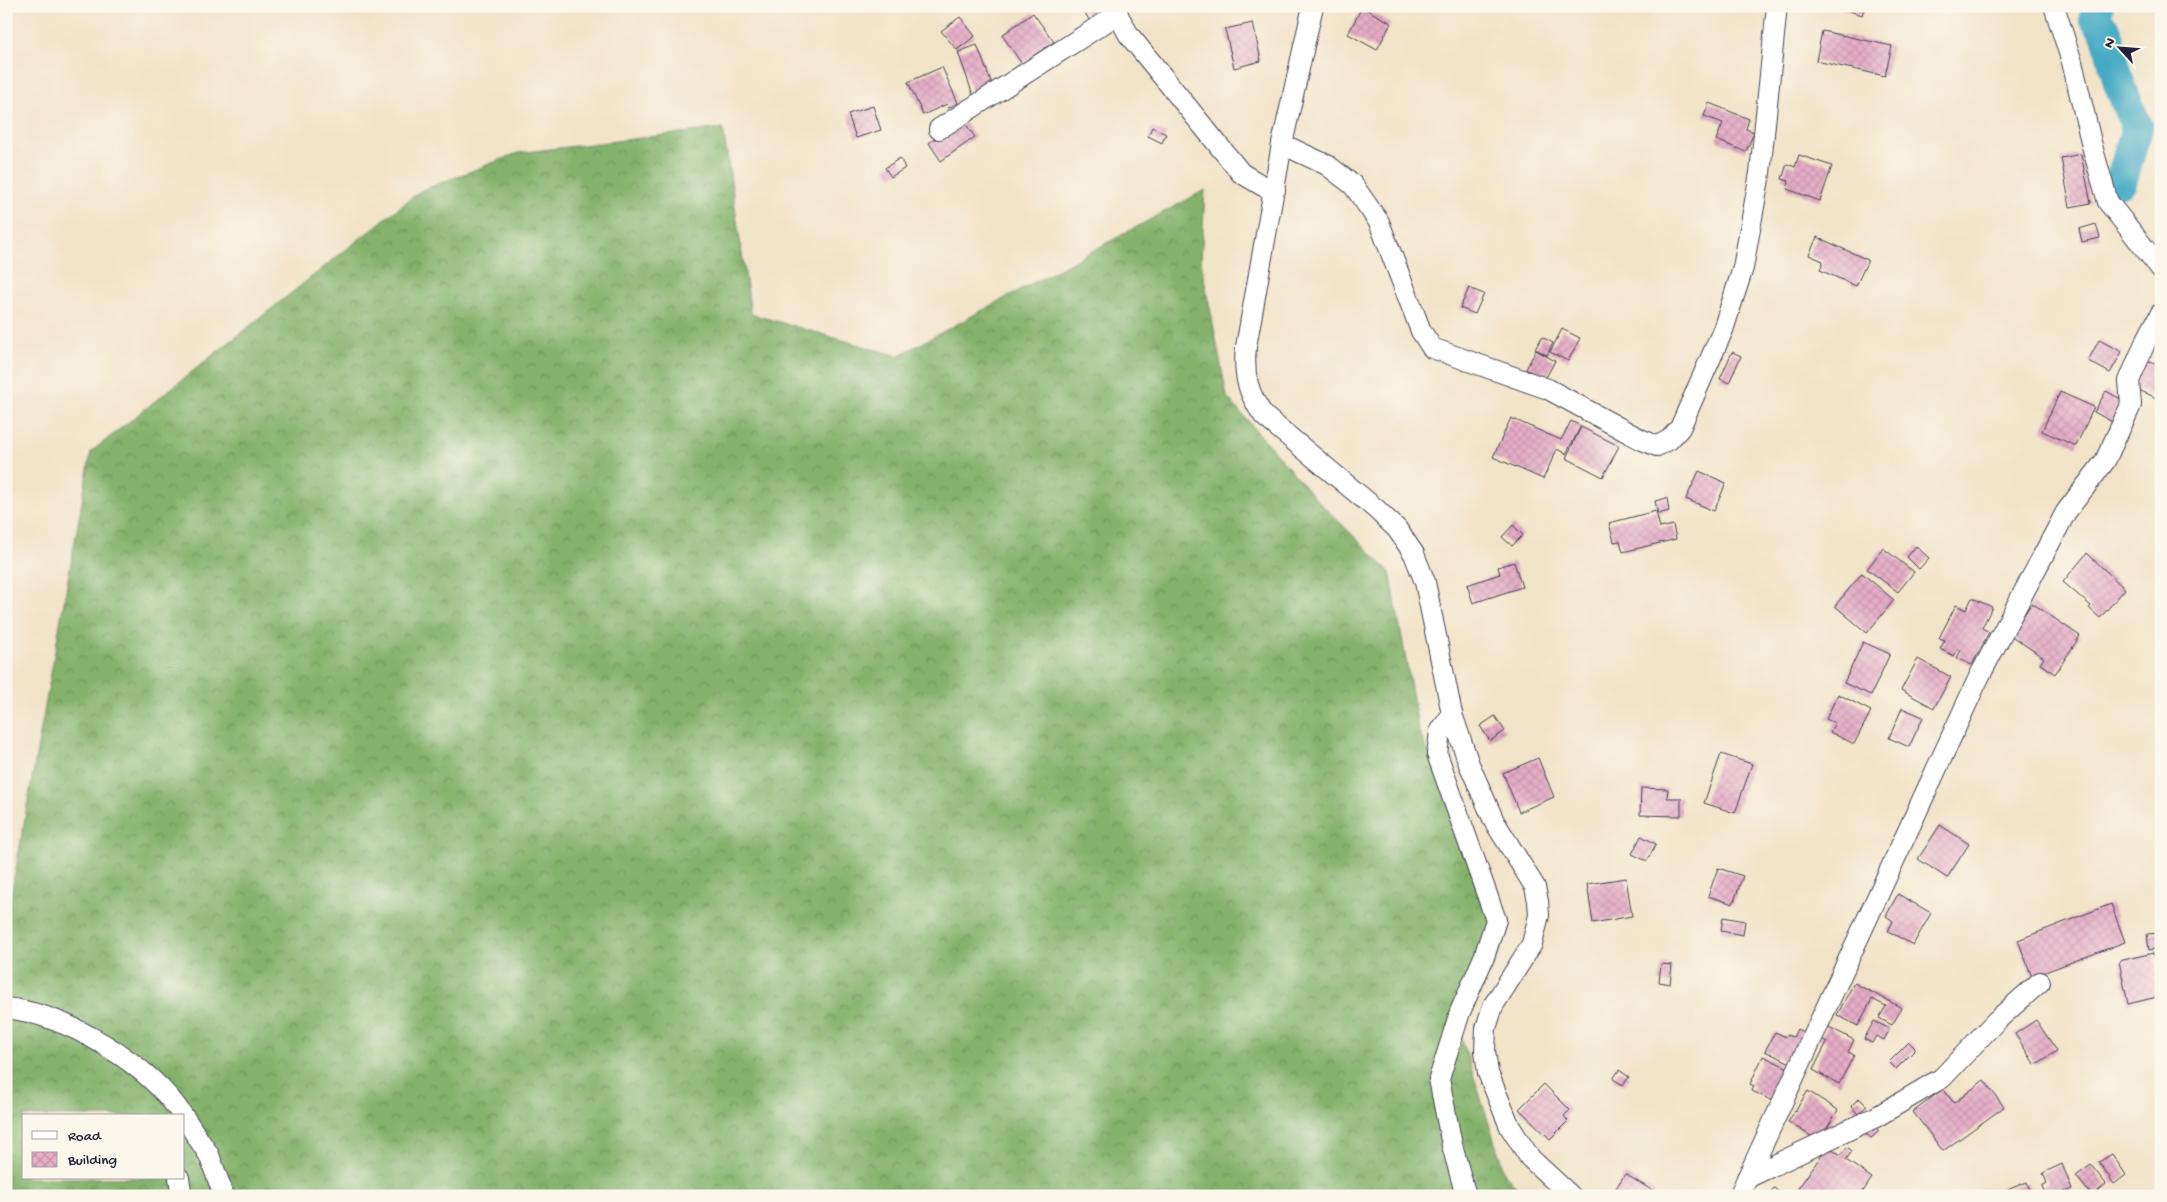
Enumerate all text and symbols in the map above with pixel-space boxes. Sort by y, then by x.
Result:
north arrow [2094,22,2144,72]
text: N [2101,36,2120,51]
legend [22,1114,185,1180]
text: Road [68,1128,102,1146]
text: Building [67,1152,117,1170]

